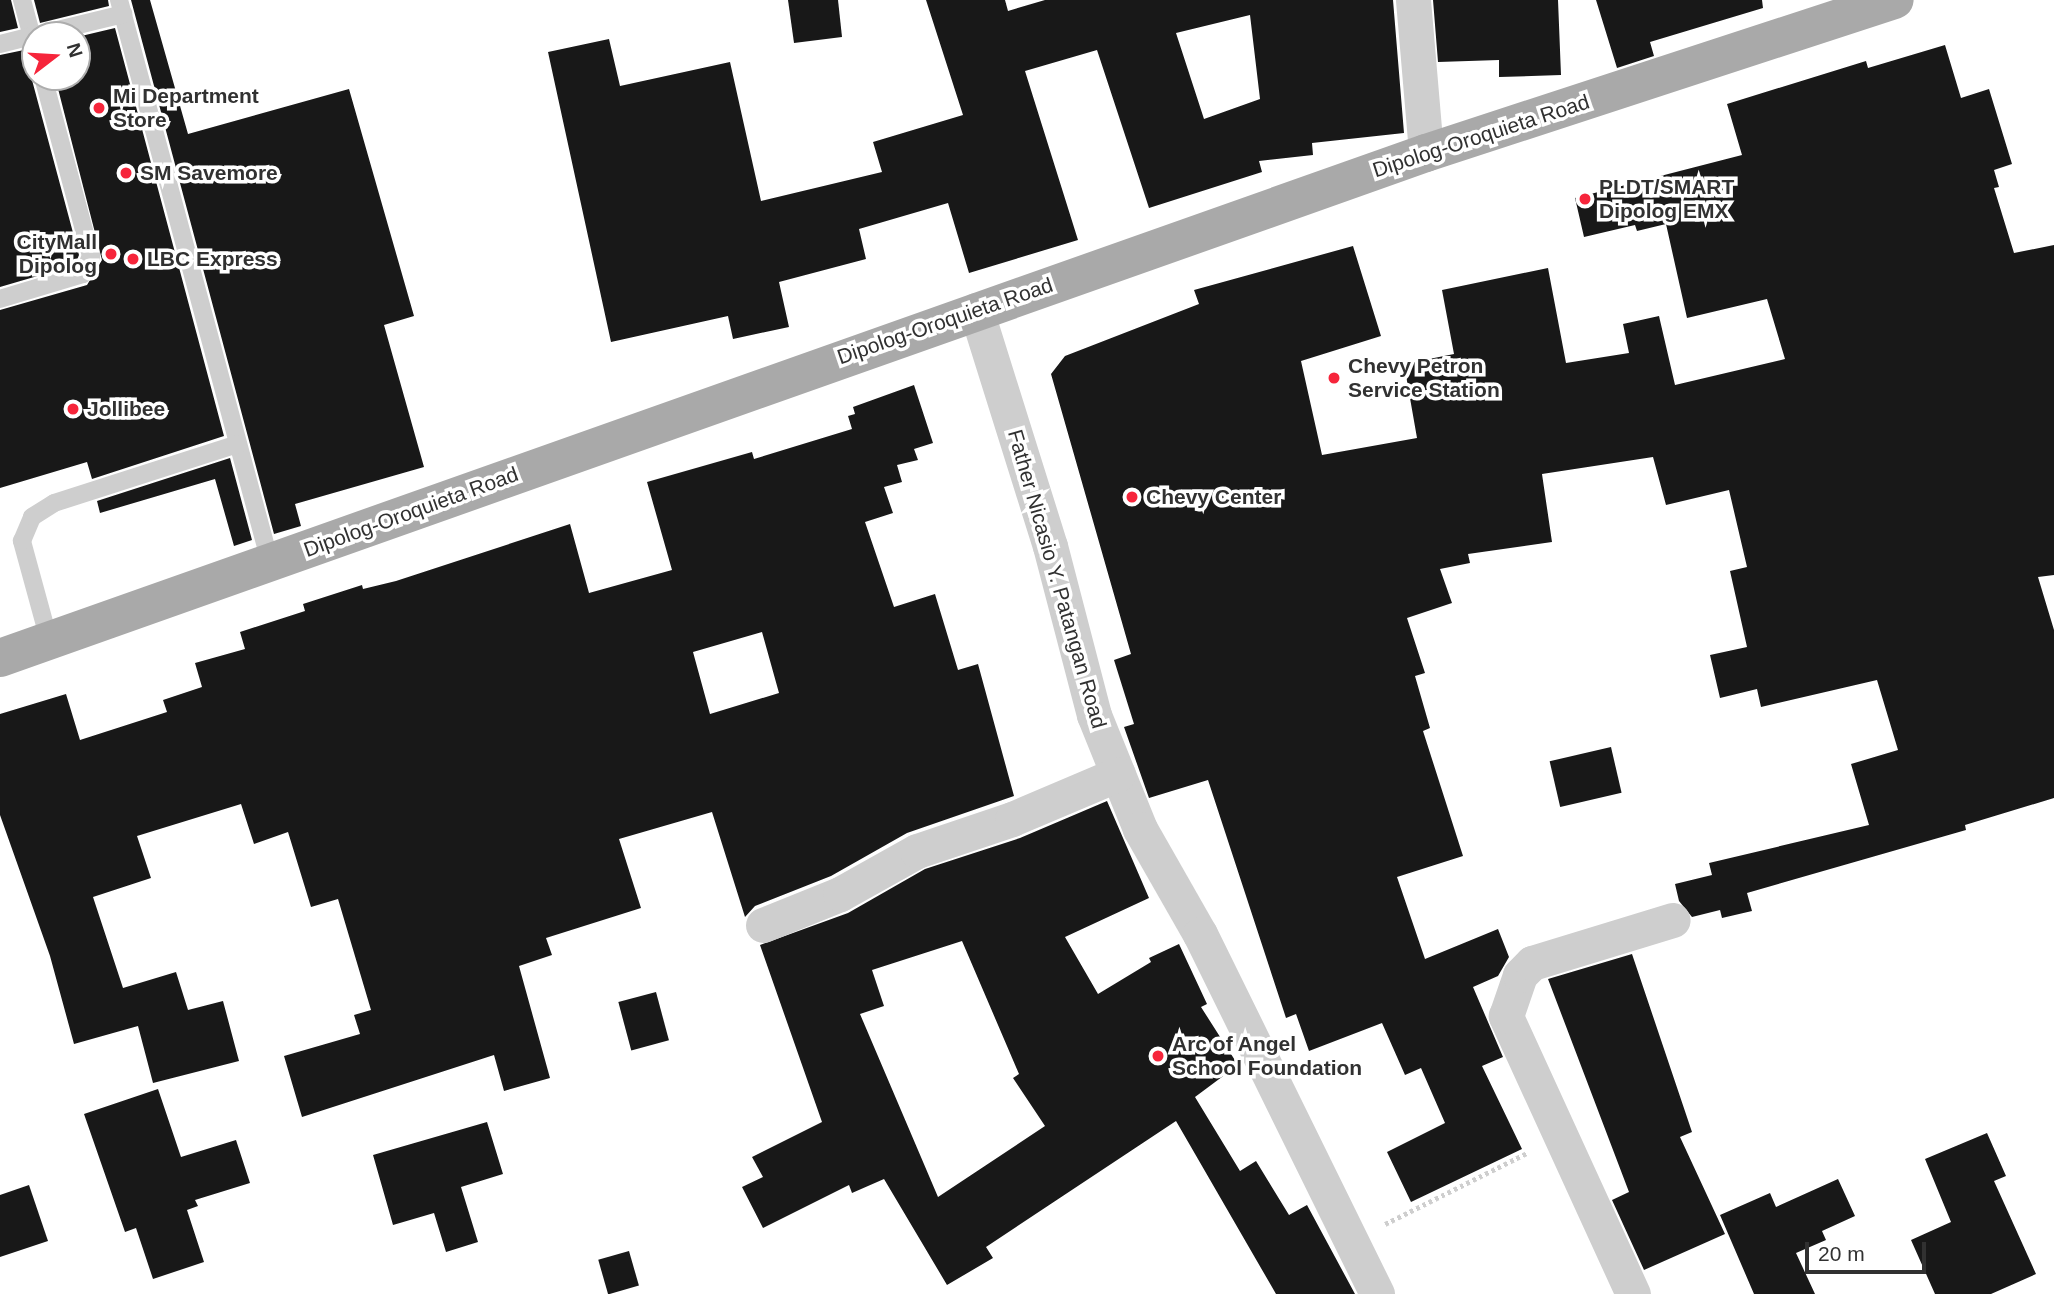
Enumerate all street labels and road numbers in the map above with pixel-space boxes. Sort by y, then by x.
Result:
street label: Dipolog-Oroquieta Road [1369,89,1593,183]
street label: Dipolog-Oroquieta Road [834,272,1056,370]
street label: Father Nicasio Y. Patangan Road [1002,426,1112,732]
street label: Dipolog-Oroquieta Road [300,461,522,563]

